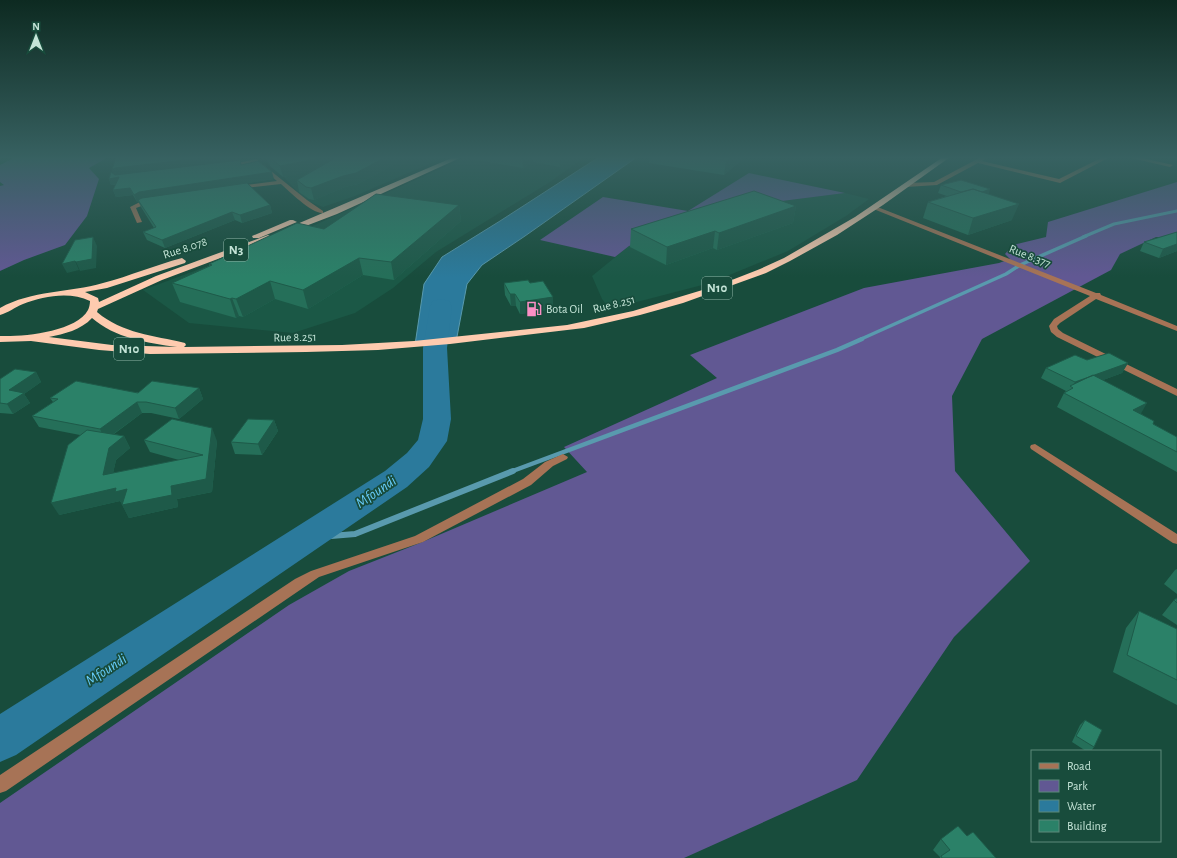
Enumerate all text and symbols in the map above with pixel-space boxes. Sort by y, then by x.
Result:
north arrow [16,16,56,56]
text: N [32,21,40,32]
street label: Rue 8.078 [162,235,209,261]
road number: N3 [224,239,248,261]
street label: Rue 8.377 [1008,242,1052,270]
road number: N10 [702,277,732,299]
street label: Rue 8.251 [592,293,636,315]
fuel station icon: Bota Oil [525,300,543,318]
place label: Bota Oil [546,303,583,315]
street label: Rue 8.251 [273,331,317,343]
road number: N10 [114,338,144,360]
water label: Mfoundi [353,473,399,511]
water label: Mfoundi [83,651,129,689]
legend [1031,750,1161,842]
text: Road [1067,760,1091,772]
text: Park [1067,780,1088,792]
text: Water [1067,800,1096,812]
text: Building [1067,820,1107,832]

